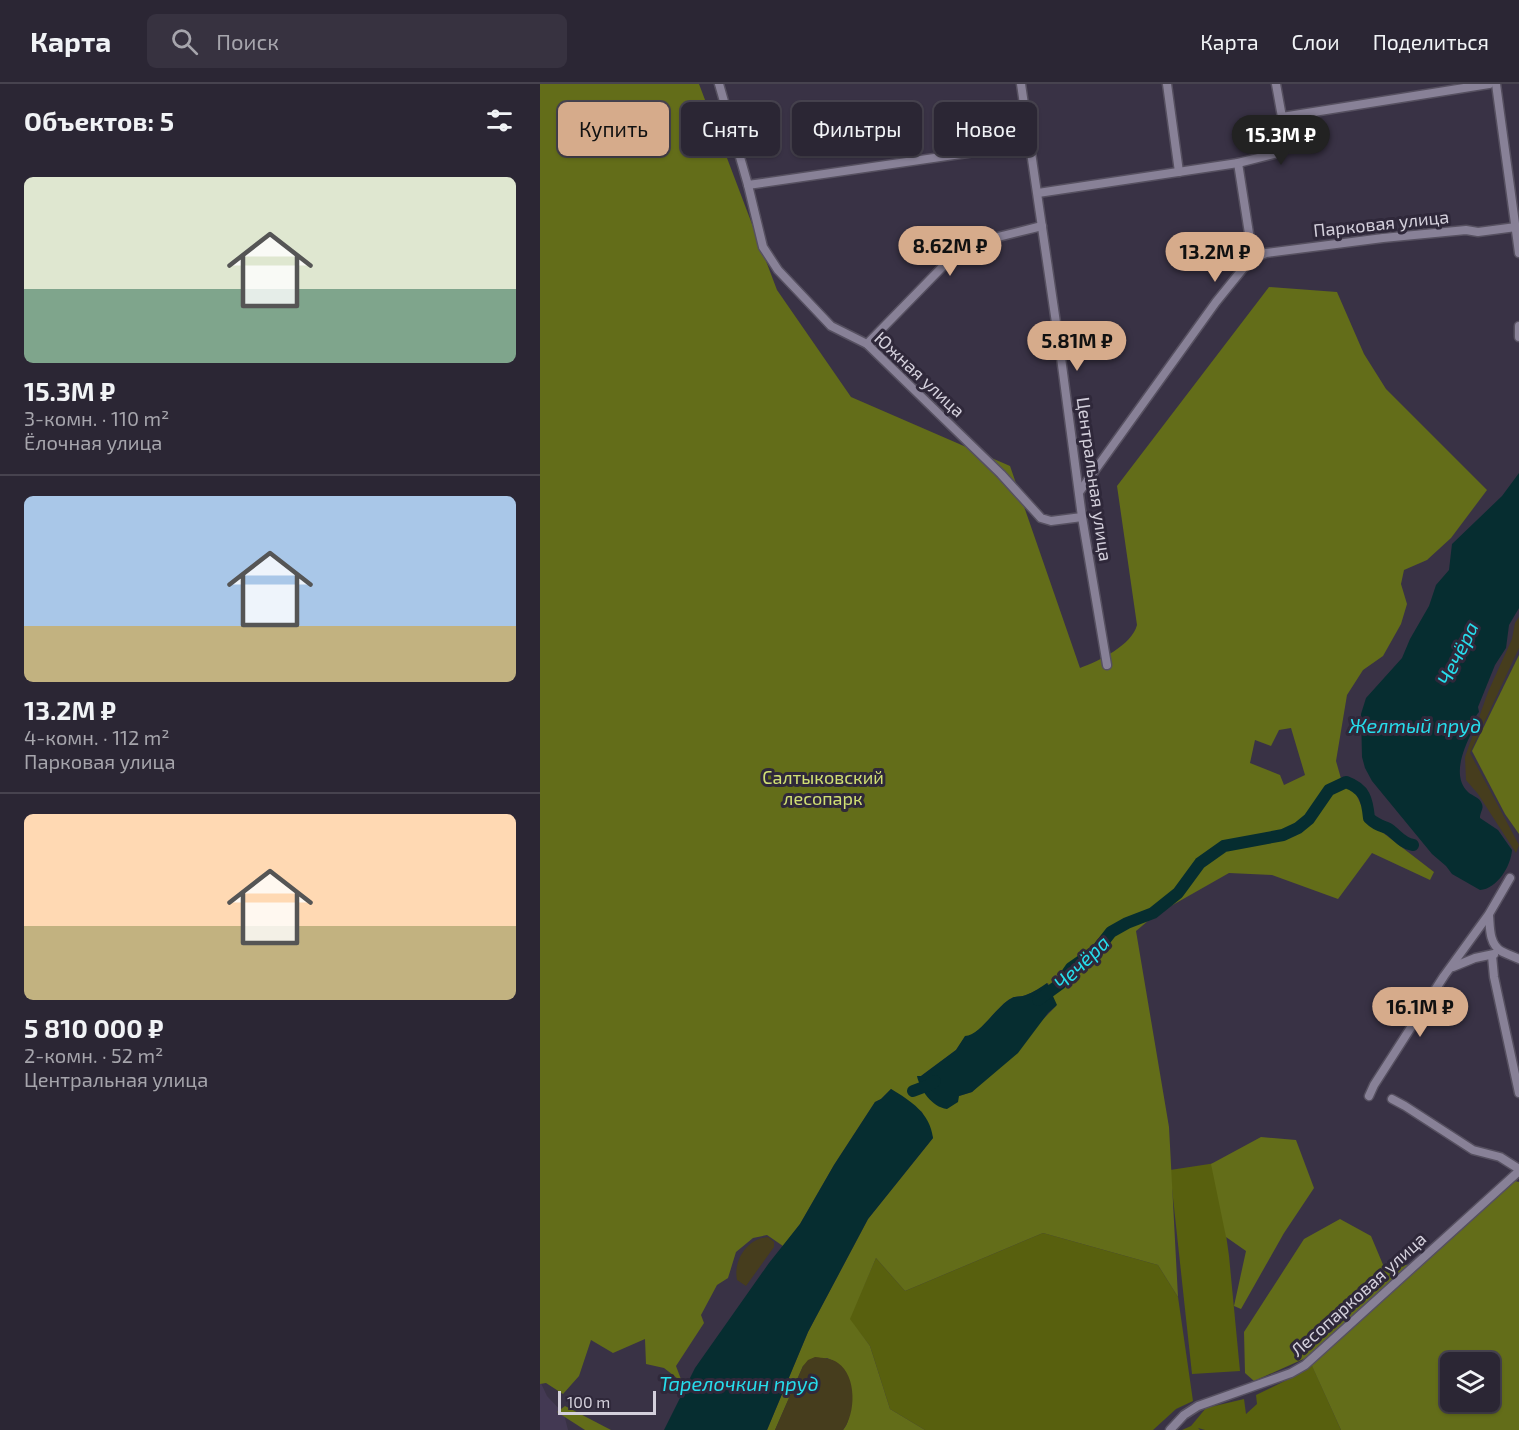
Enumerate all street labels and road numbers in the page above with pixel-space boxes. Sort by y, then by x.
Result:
street label: Парковая улица [1312,205,1450,241]
street label: Южная улица [870,327,970,421]
street label: Центральная улица [1073,395,1117,563]
street label: Лесопарковая улица [1286,1227,1430,1361]

